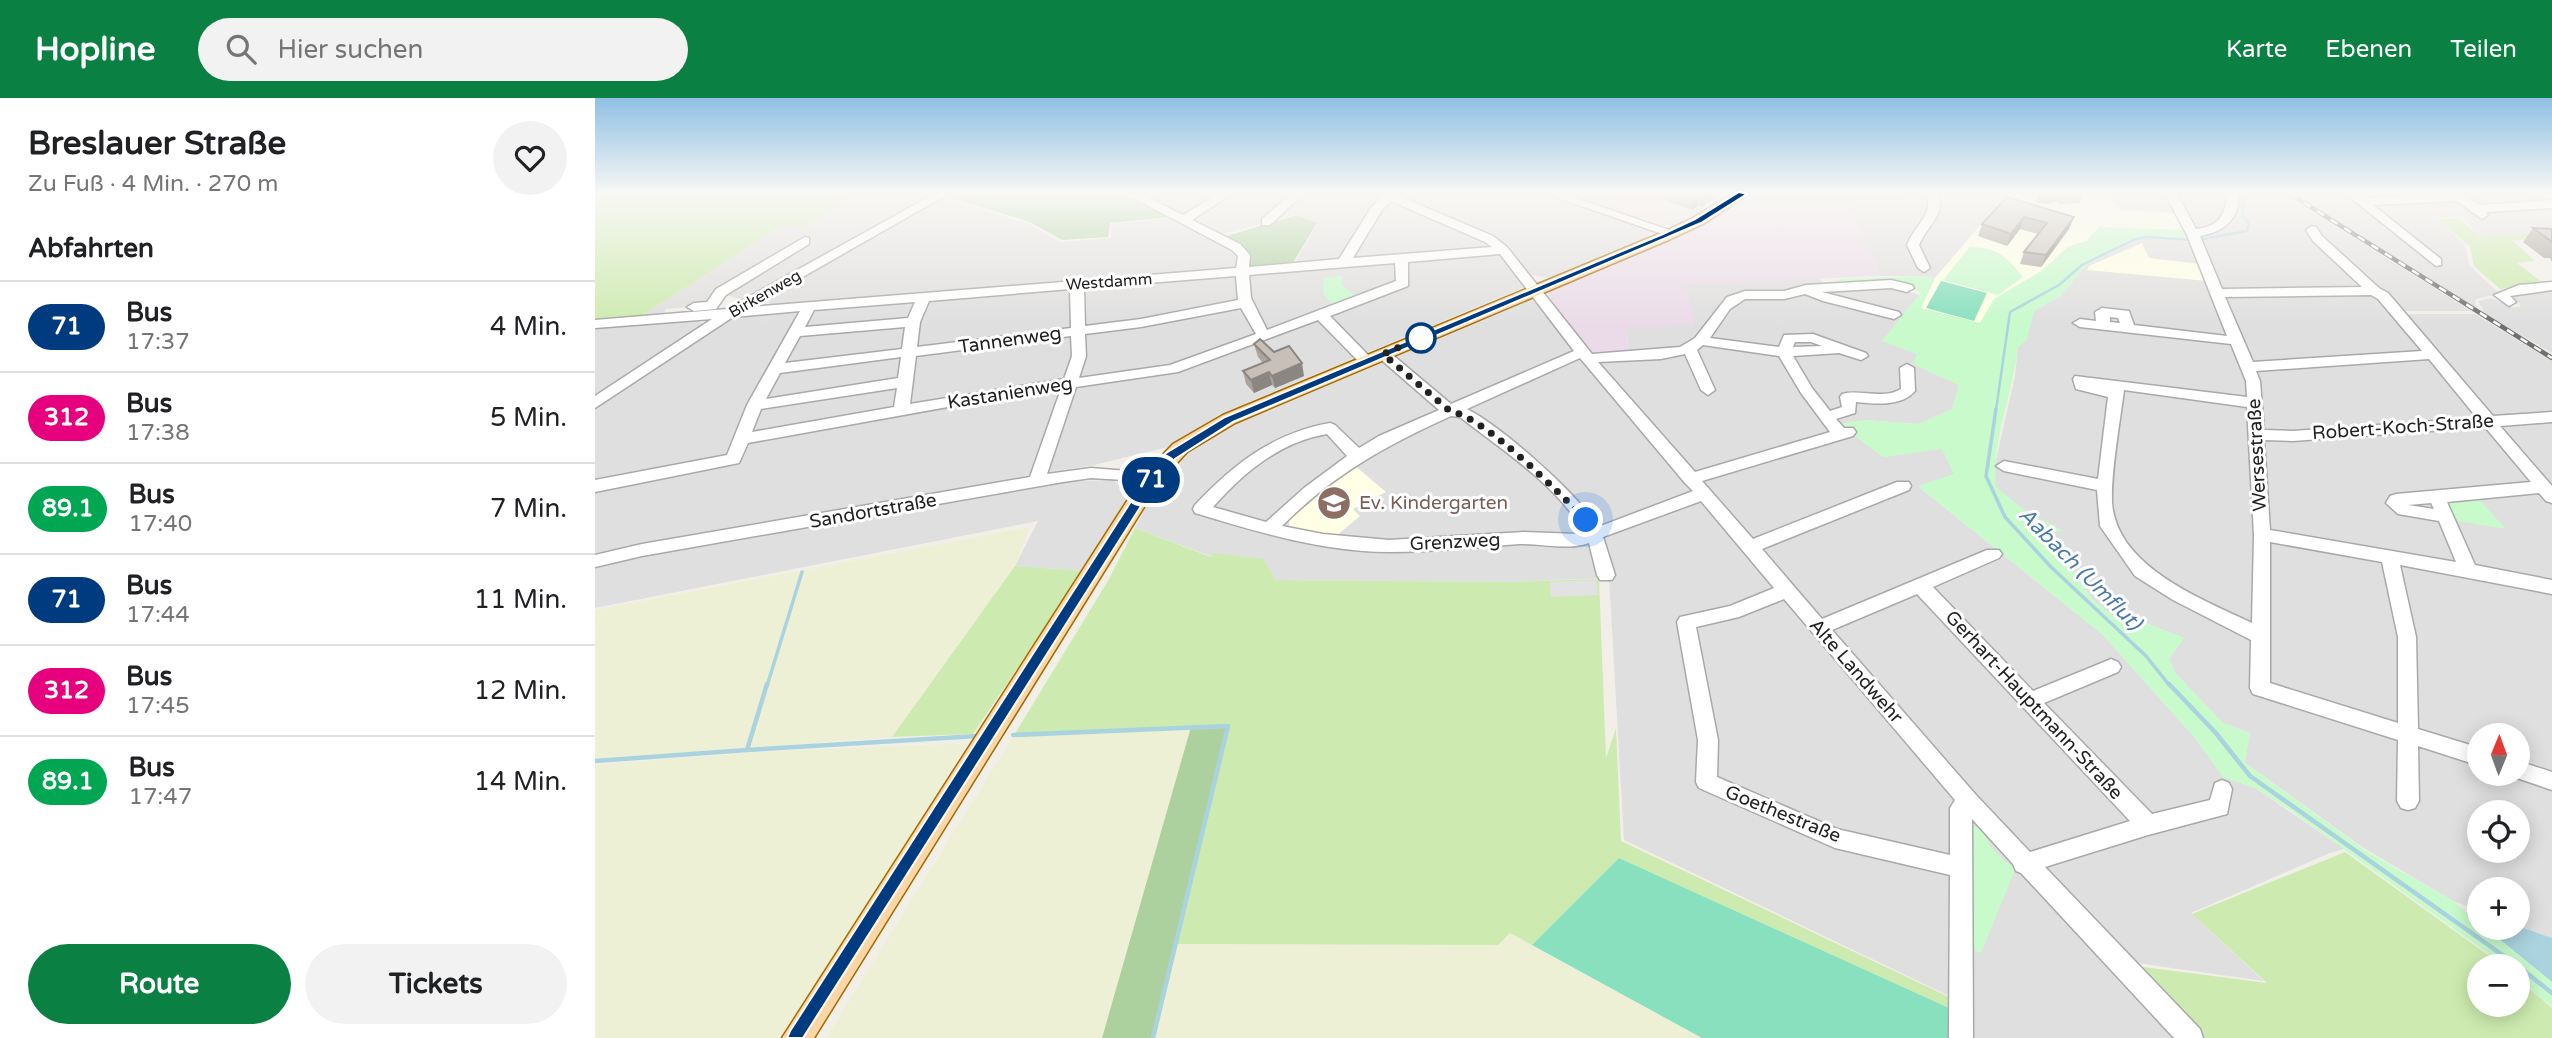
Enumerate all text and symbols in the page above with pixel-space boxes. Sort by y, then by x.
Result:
search box [198,18,688,81]
text: Hopline [35,30,156,69]
icon: search [222,30,260,68]
text: Hier suchen [278,34,423,65]
text: Karte [2226,35,2287,64]
text: Ebenen [2325,35,2412,64]
text: Teilen [2450,35,2517,64]
button: heart [493,121,567,195]
text: Breslauer Straße [28,124,286,163]
text: Zu Fuß · 4 Min. · 270 m [28,170,278,198]
text: Abfahrten [28,233,154,264]
street label: Birkenweg [725,265,805,323]
street label: Westdamm [1065,269,1153,295]
text: Bus [126,297,172,328]
text: 4 Min. [490,311,567,342]
text: 71 [51,312,82,341]
street label: Tannenweg [957,322,1063,358]
unlabelled marker [1406,323,1436,353]
text: 17:37 [126,328,190,356]
street label: Kastanienweg [946,372,1074,414]
text: Bus [126,388,172,419]
street label: Wersestraße [2243,398,2271,512]
text: 5 Min. [490,402,567,433]
text: 312 [44,403,89,432]
street label: Robert-Koch-Straße [2311,410,2495,444]
text: 17:38 [126,419,190,447]
line badge: 71 [1119,457,1183,503]
text: 71 [1136,465,1166,494]
text: Bus [128,479,175,510]
school or university icon: Ev. Kindergarten [1315,484,1353,522]
street label: Sandortstraße [808,489,938,533]
place label: Ev. Kindergarten [1359,492,1508,514]
text: 7 Min. [490,493,567,524]
text: 89.1 [42,494,93,523]
your location [1568,502,1603,537]
water label: Aabach (Umflut) [2013,502,2148,637]
text: 17:40 [128,510,192,538]
street label: Grenzweg [1409,529,1501,555]
text: Bus [126,570,172,601]
text: 11 Min. [474,584,567,615]
text: 71 [51,585,82,614]
text: 17:44 [126,601,190,629]
street label: Gerhart-Hauptmann-Straße [1941,606,2127,804]
street label: Alte Landwehr [1805,614,1908,728]
text: Bus [126,661,172,692]
text: 12 Min. [474,675,567,706]
text: 312 [44,676,89,705]
text: 17:45 [126,692,190,720]
north arrow [2467,723,2531,786]
map controls [2467,723,2530,1017]
text: Bus [128,752,175,783]
text: 14 Min. [474,766,567,797]
text: 89.1 [42,767,93,796]
street label: Goethestraße [1722,781,1844,847]
text: 17:47 [128,783,192,811]
button: locate [2467,800,2530,863]
button: + [2467,877,2530,940]
button: Route [28,944,291,1024]
button: Tickets [305,944,567,1024]
button: − [2467,954,2530,1017]

